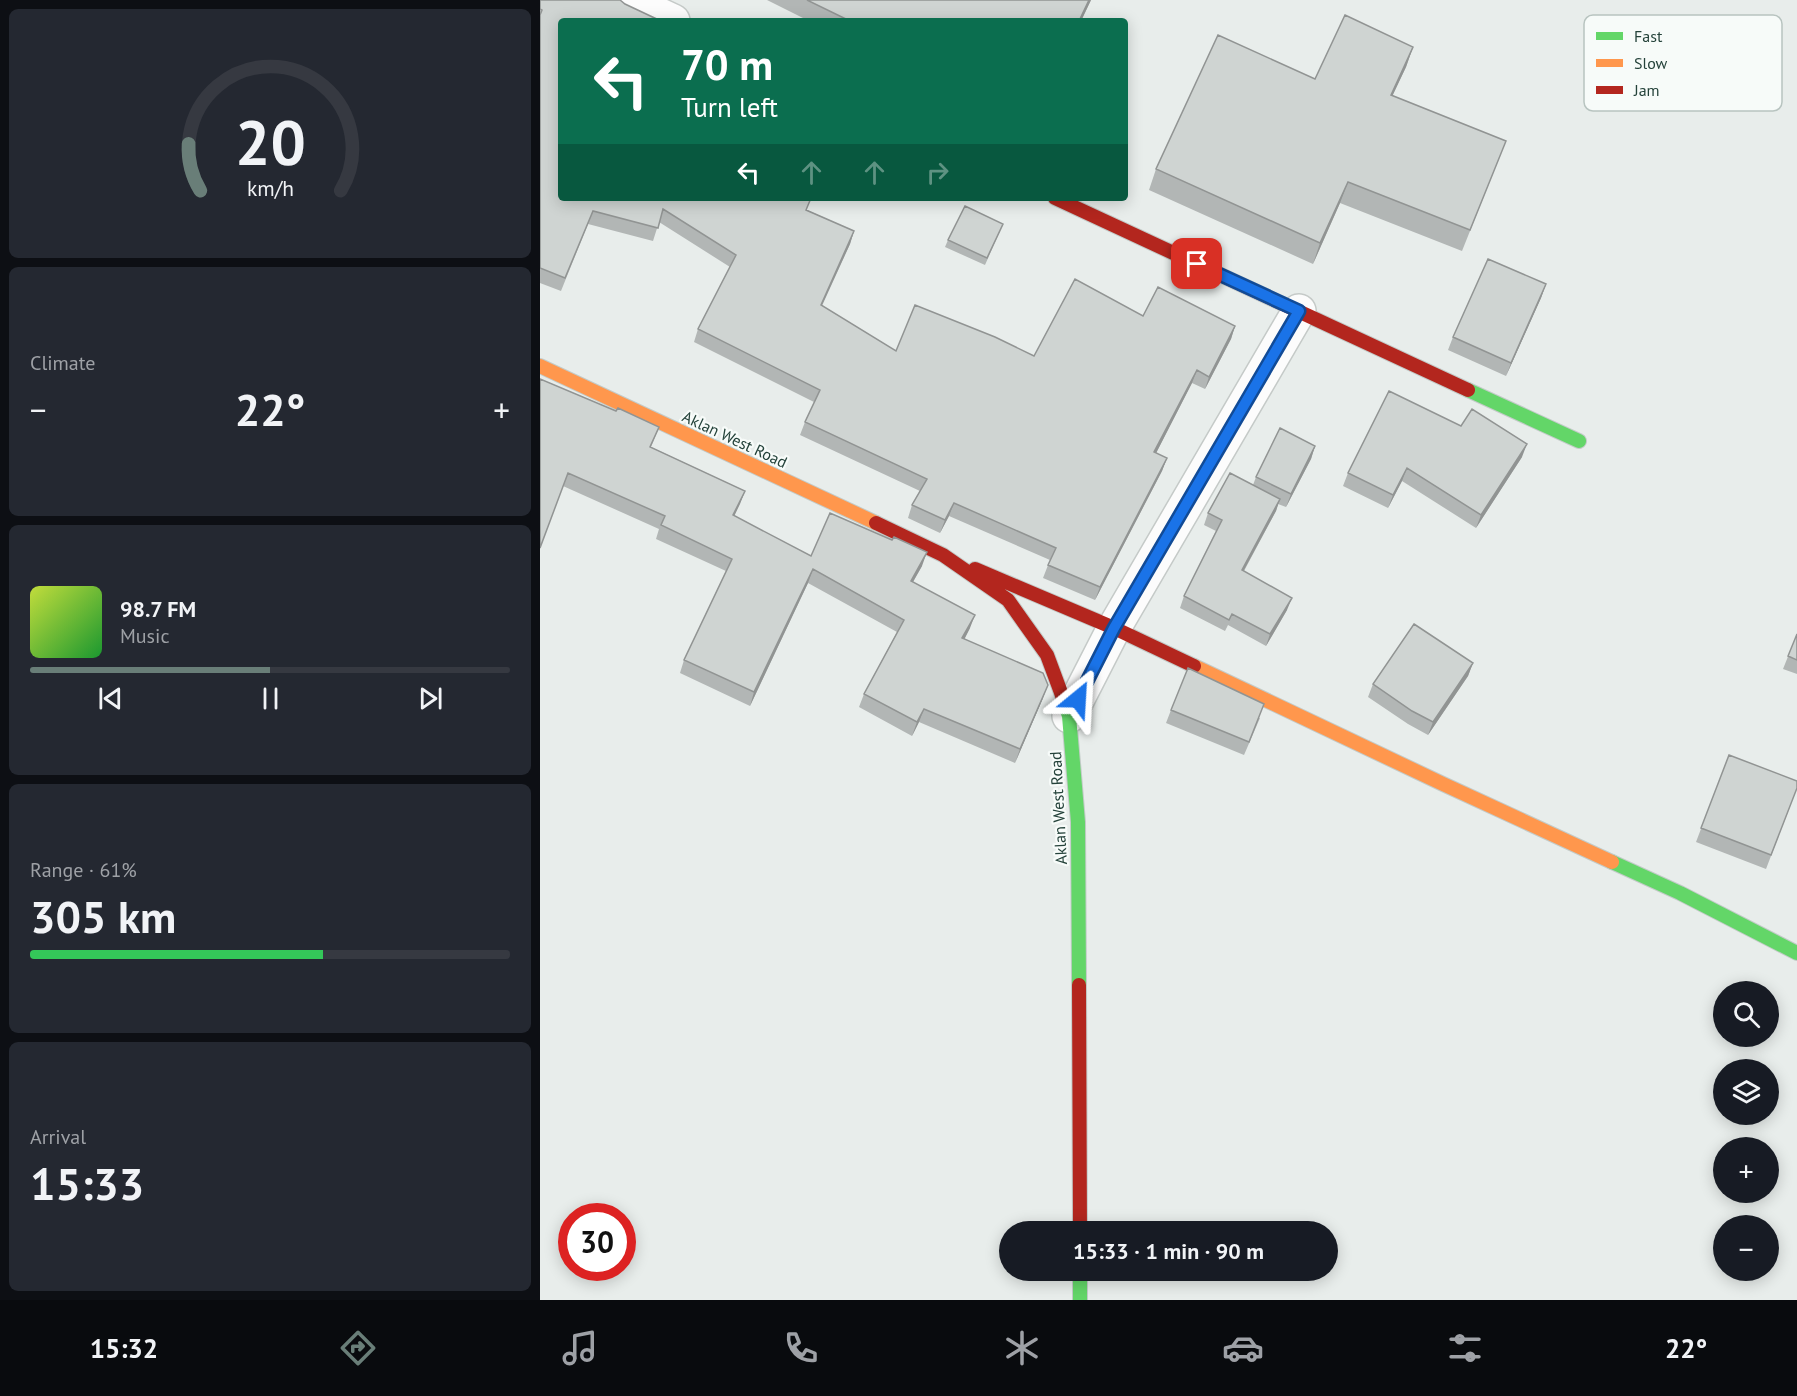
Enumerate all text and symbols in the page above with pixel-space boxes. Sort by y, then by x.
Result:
legend [1584,15,1782,111]
text: Fast [1634,26,1663,46]
text: 70 m [681,37,773,92]
icon: left [582,42,660,120]
text: Slow [1634,53,1668,73]
text: Jam [1633,80,1660,100]
text: Turn left [681,90,778,124]
text: 20 [235,101,305,182]
icon: left [732,156,765,189]
icon: ahead [795,156,828,189]
icon: ahead [858,156,891,189]
icon: right [921,156,954,189]
text: km/h [246,174,293,202]
pin [1171,238,1222,289]
icon: arrive [1180,247,1213,280]
text: Climate [30,350,96,376]
text: 22° [235,380,305,438]
text: − [30,388,47,431]
text: + [493,388,510,431]
street label: Aklan West Road [679,406,791,472]
text: 98.7 FM [120,595,196,623]
text: Music [120,623,169,649]
position arrow [1046,667,1110,731]
icon: previous [94,682,127,715]
icon: pause [254,682,287,715]
icon: next [414,682,447,715]
street label: Aklan West Road [1045,751,1071,865]
text: Range · 61% [30,857,137,883]
text: 305 km [30,887,176,945]
map controls [1713,981,1779,1281]
button: search [1713,981,1779,1047]
button: layers [1713,1059,1779,1125]
text: Arrival [30,1124,86,1150]
button: + [1713,1137,1779,1203]
text: 15:33 [30,1154,144,1212]
speed limit sign: 30 [558,1203,636,1281]
button: − [1713,1215,1779,1281]
text: 15:33 · 1 min · 90 m [1073,1237,1264,1265]
icon: directions [337,1327,379,1369]
icon: music [559,1327,601,1369]
icon: phone [780,1327,822,1369]
icon: climate [1001,1327,1043,1369]
icon: car [1222,1327,1264,1369]
icon: filters [1444,1327,1486,1369]
text: 15:32 [90,1331,158,1365]
text: 22° [1665,1331,1707,1365]

